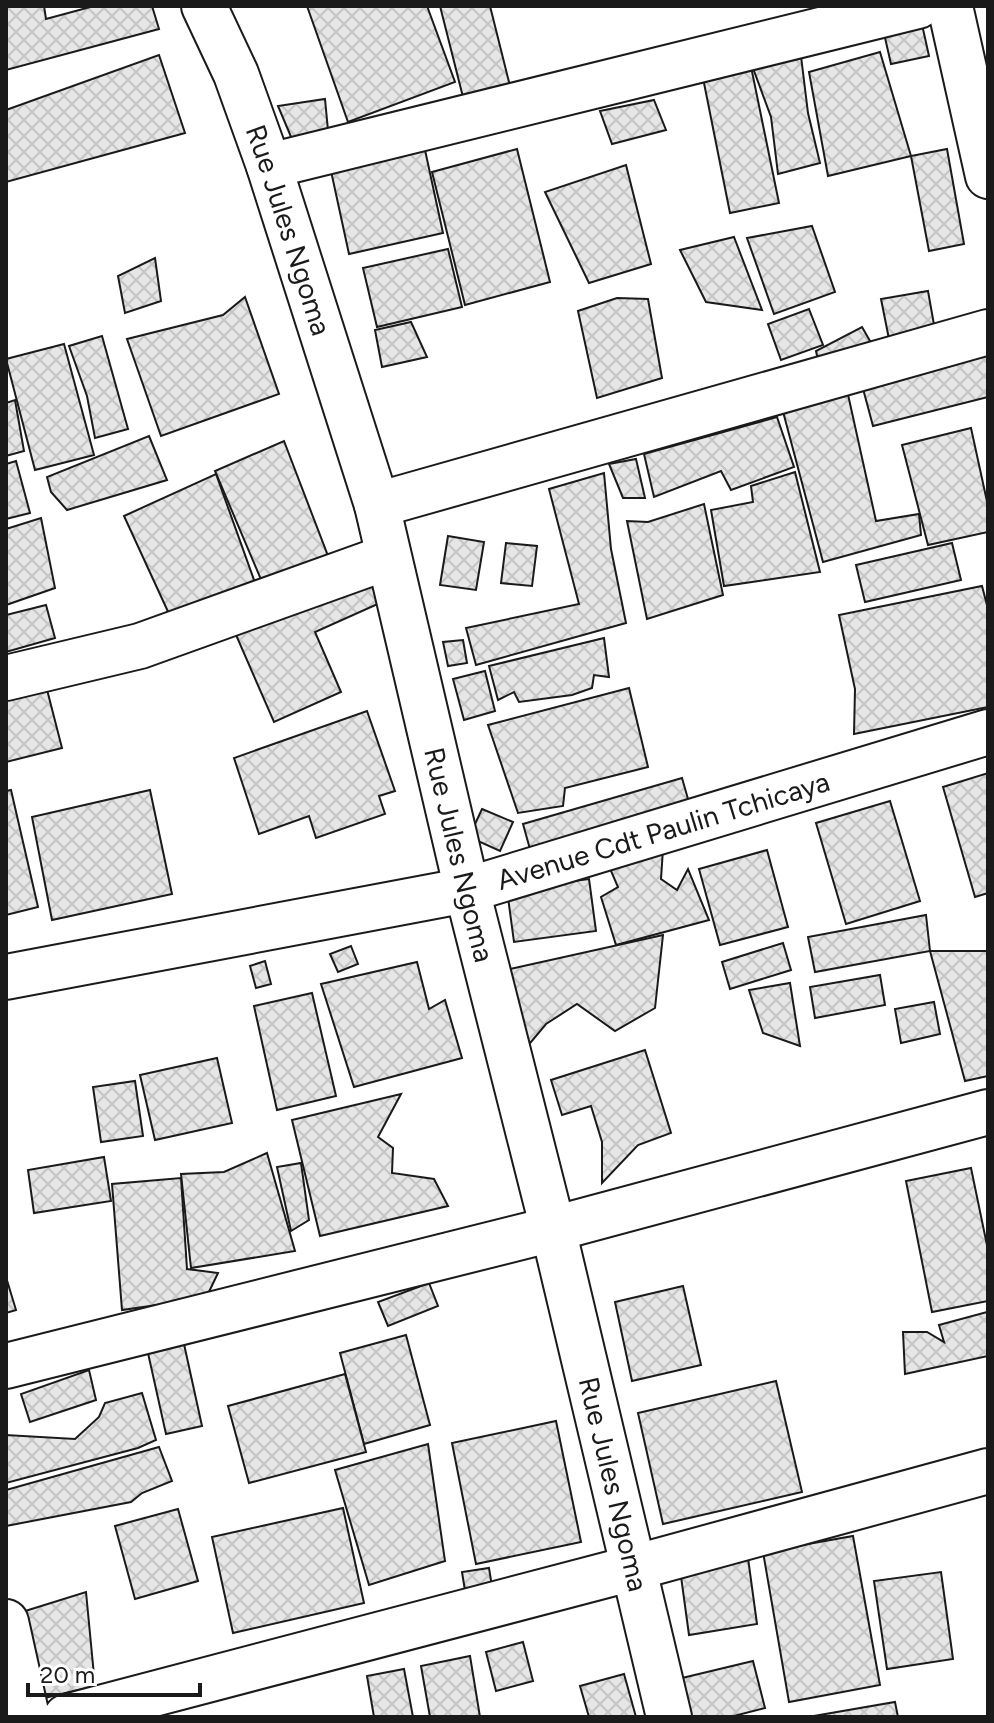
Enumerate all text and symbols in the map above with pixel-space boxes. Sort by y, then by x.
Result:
street label: Rue Jules Ngoma [239,120,339,340]
street label: Rue Jules Ngoma [417,744,502,966]
street label: Avenue Cdt Paulin Tchicaya [493,764,833,897]
street label: Rue Jules Ngoma [572,1373,656,1595]
scale bar [28,1647,200,1697]
text: 20 m [40,1660,95,1689]

